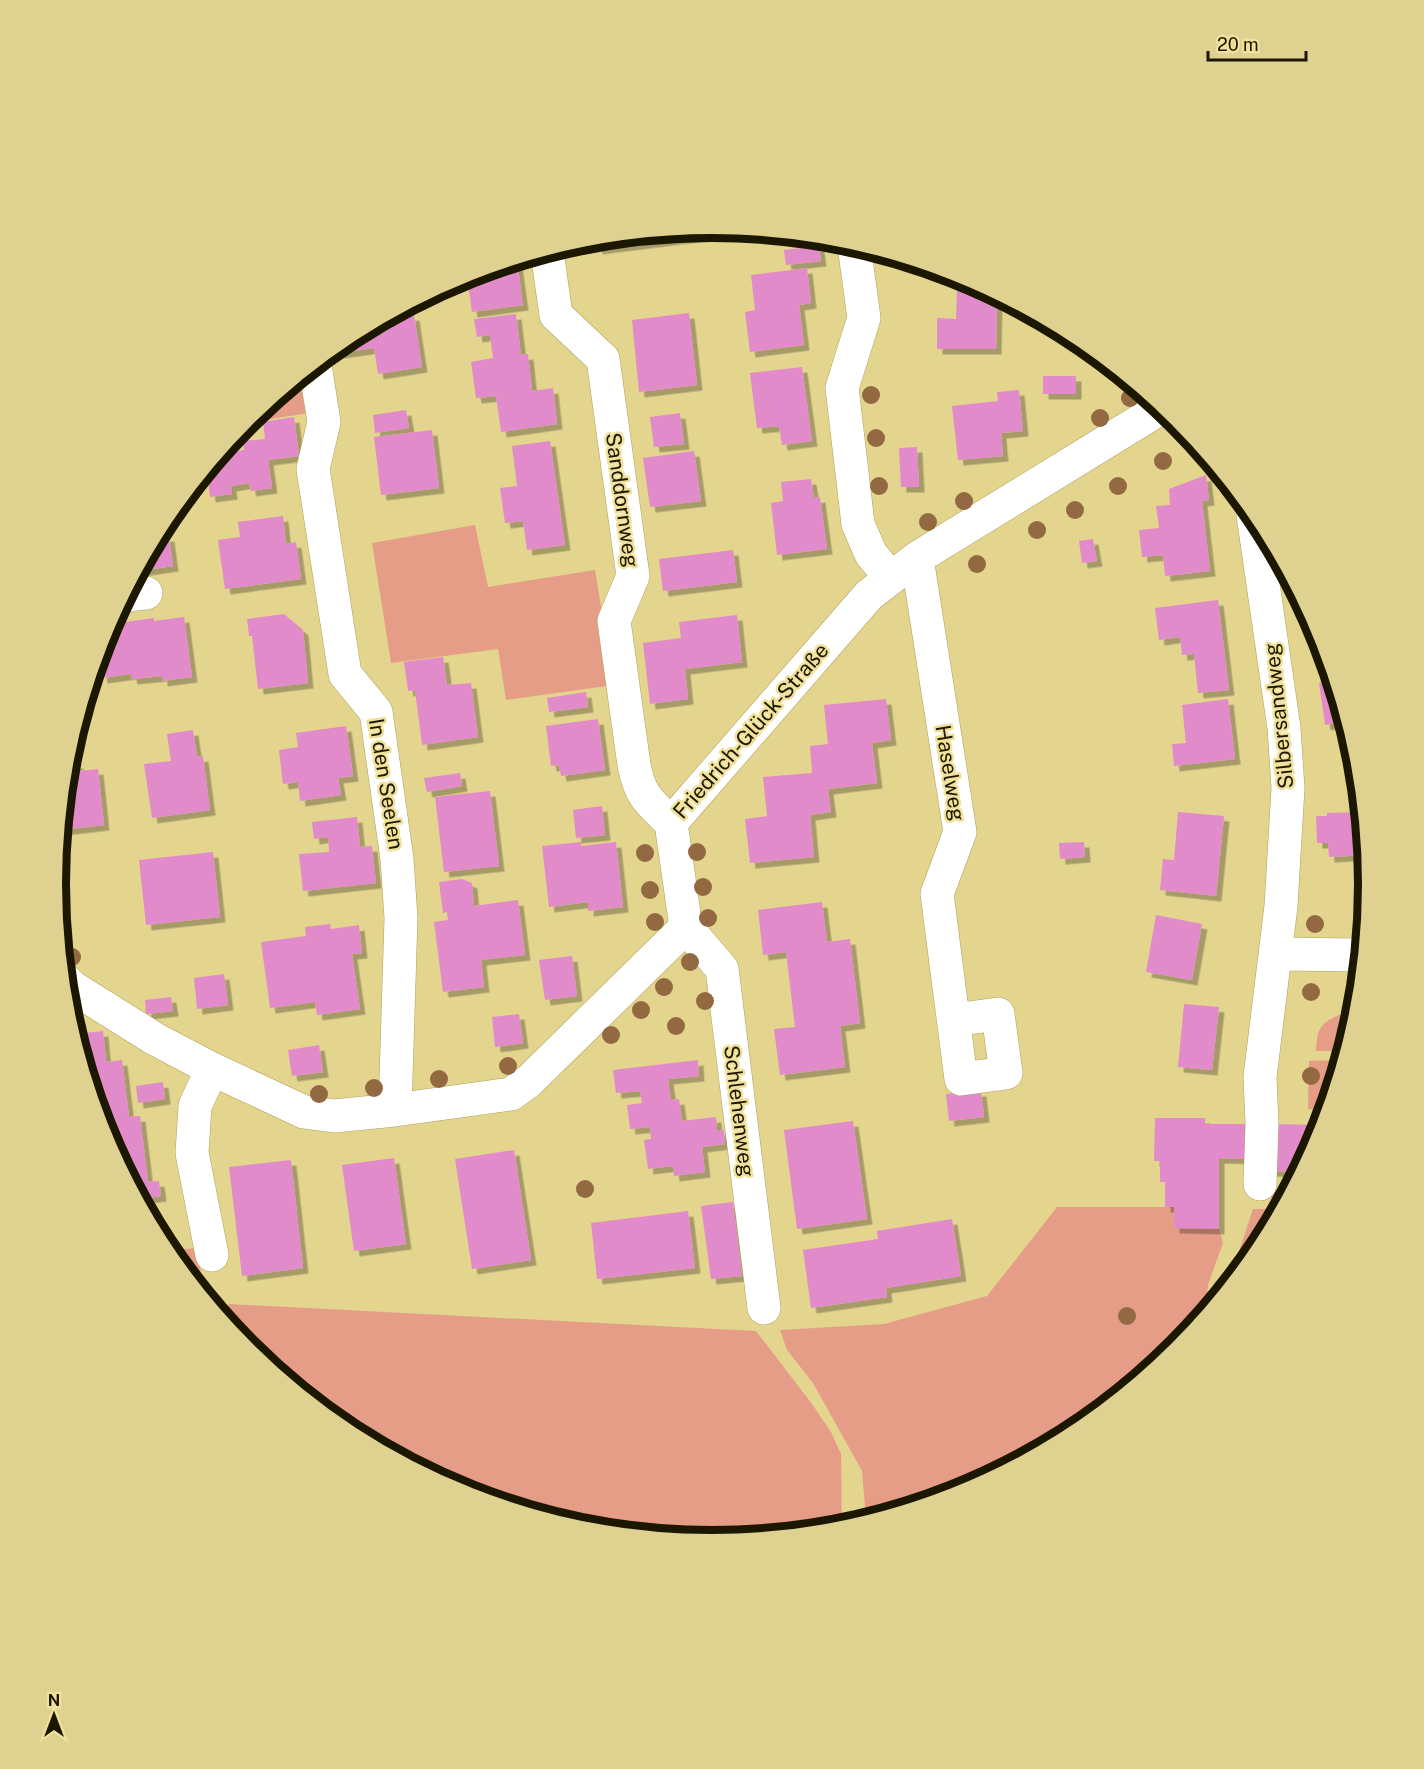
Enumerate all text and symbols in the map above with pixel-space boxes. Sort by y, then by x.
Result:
scale bar [1208,24,1306,62]
text: 20 m [1217,34,1259,55]
street label: Sanddornweg [601,431,644,569]
street label: Friedrich-Glück-Straße [668,638,834,823]
street label: Silbersandweg [1258,642,1299,790]
street label: In den Seelen [364,717,409,851]
street label: Haselweg [931,723,970,823]
street label: Schlehenweg [719,1044,760,1178]
north arrow [24,1685,84,1745]
text: N [48,1691,60,1710]

